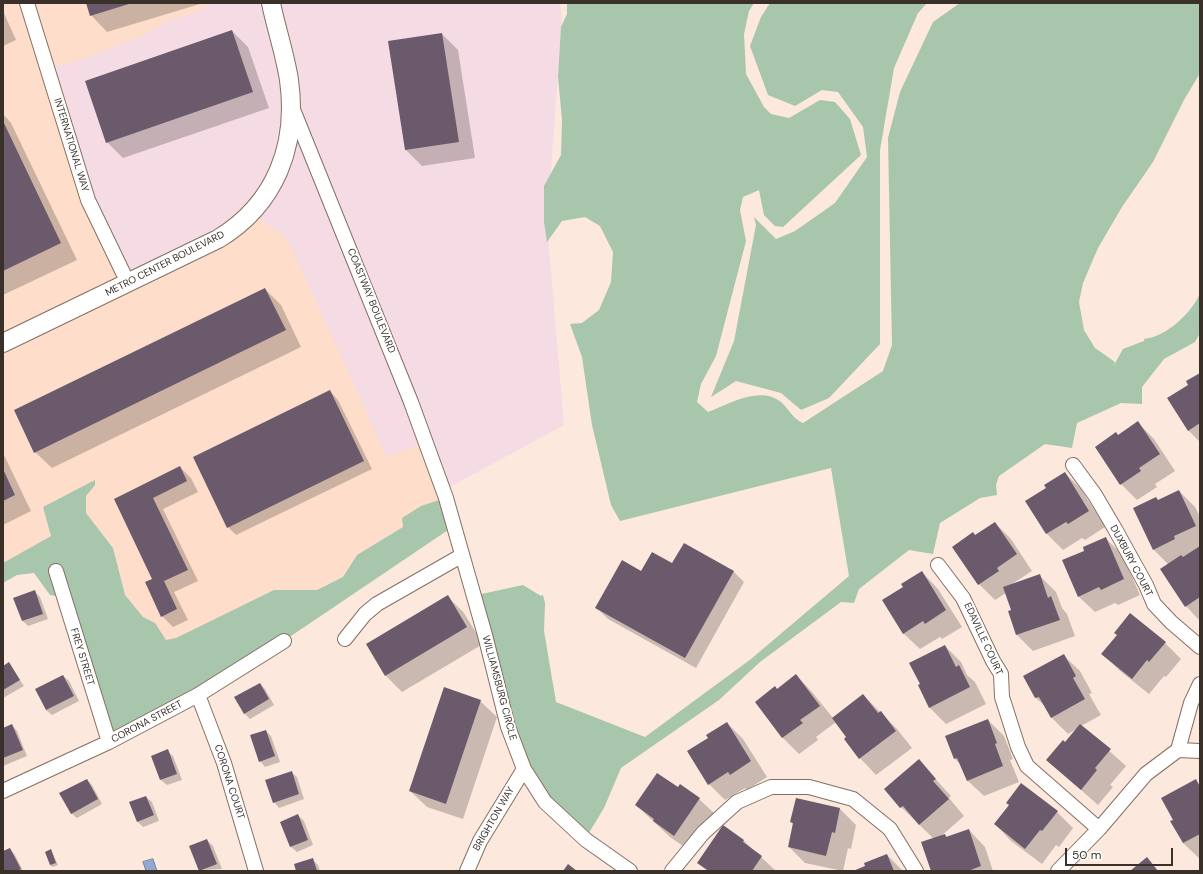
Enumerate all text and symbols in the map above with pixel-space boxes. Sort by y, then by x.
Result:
street label: INTERNATIONAL WAY [51,97,91,193]
street label: METRO CENTER BOULEVARD [103,229,227,299]
street label: COASTWAY BOULEVARD [344,247,398,355]
street label: DUXBURY COURT [1107,523,1155,599]
street label: EDAVILLE COURT [961,601,1005,677]
street label: FREY STREET [68,627,96,687]
street label: WILLIAMSBURG CIRCLE [479,634,519,742]
street label: CORONA STREET [109,698,185,746]
street label: CORONA COURT [211,743,247,821]
street label: BRIGHTON WAY [471,785,517,853]
scale bar [1067,840,1175,866]
text: 50 m [1072,847,1101,863]

